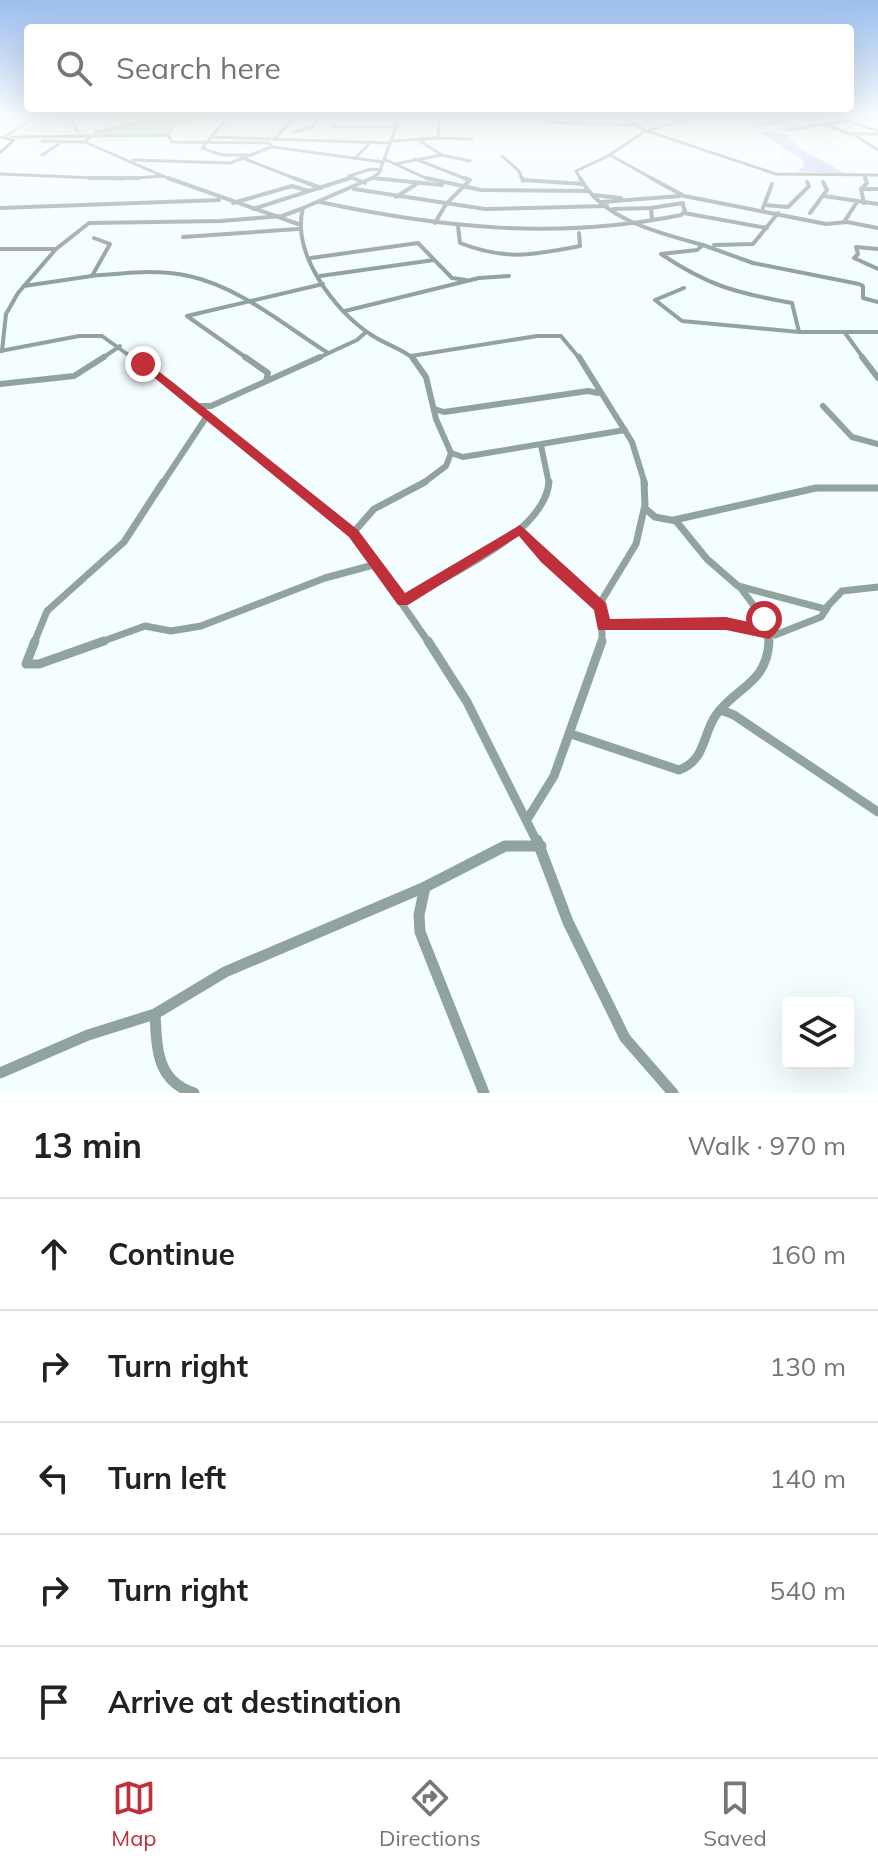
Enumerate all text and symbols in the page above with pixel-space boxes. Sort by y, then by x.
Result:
search box [24,24,854,112]
icon: search [52,46,96,90]
text: Search here [116,49,281,87]
route end [125,346,161,382]
route start [746,601,782,637]
map controls [782,997,854,1069]
button: layers [782,997,854,1069]
text: 13 min [32,1124,142,1167]
text: Walk · 970 m [687,1129,846,1162]
icon: ahead [32,1232,76,1276]
text: Continue [108,1235,235,1273]
text: 160 m [770,1238,846,1271]
icon: right [32,1344,76,1388]
text: Turn right [108,1347,248,1385]
text: 130 m [770,1350,846,1383]
icon: left [32,1456,76,1500]
text: Turn left [108,1459,226,1497]
text: 140 m [770,1462,846,1495]
icon: right [32,1568,76,1612]
text: Turn right [108,1571,248,1609]
text: 540 m [770,1574,846,1607]
icon: arrive [32,1680,76,1724]
text: Arrive at destination [108,1683,402,1721]
tab: Map [111,1776,157,1852]
tab: Directions [379,1776,481,1852]
tab: Saved [703,1776,767,1852]

